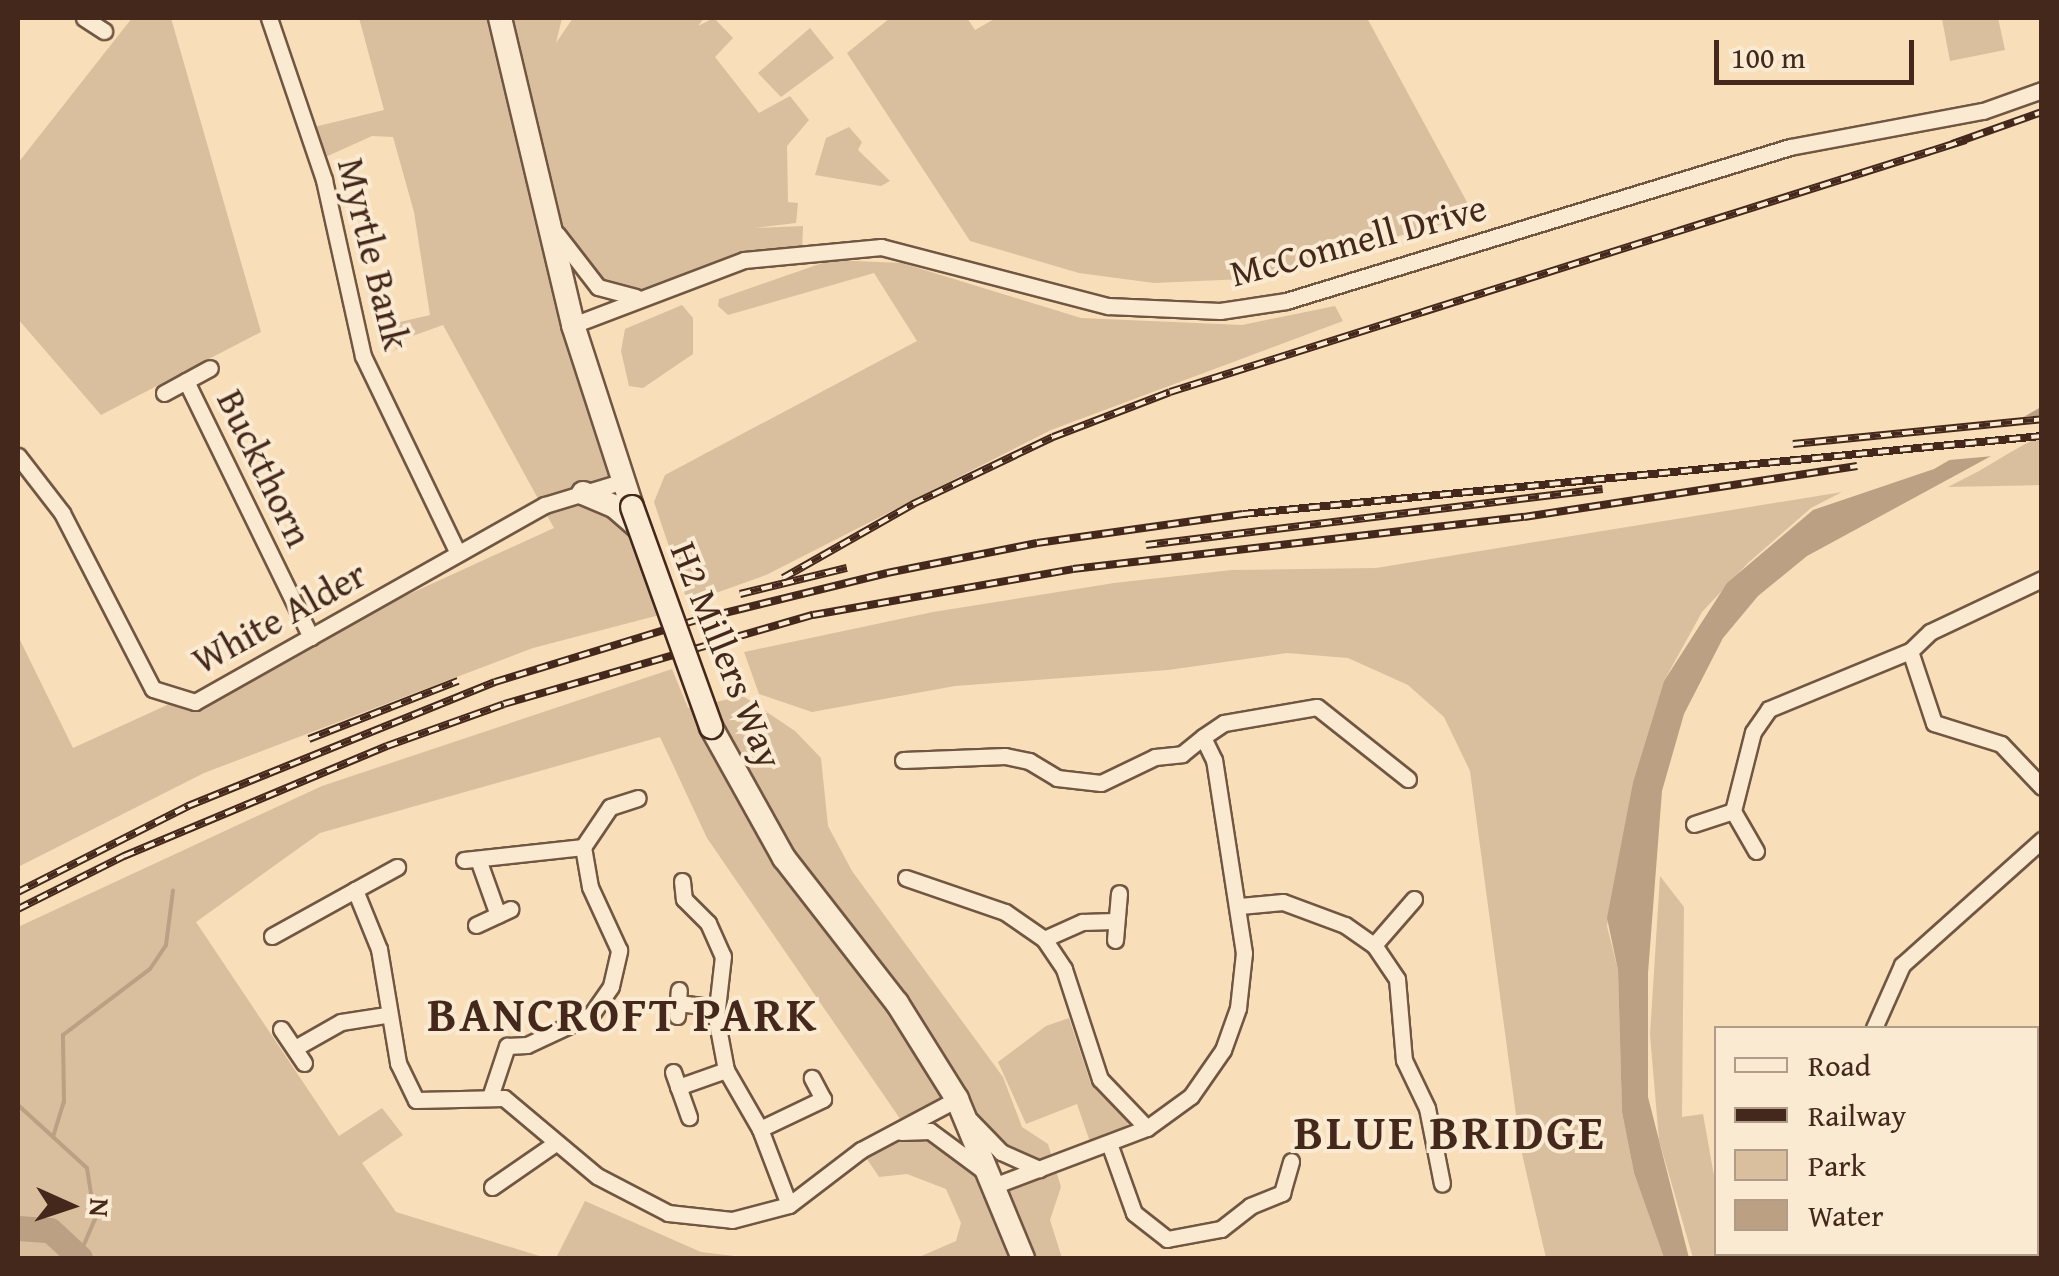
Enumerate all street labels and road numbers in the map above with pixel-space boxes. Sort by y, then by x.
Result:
street label: Myrtle Bank [328,153,420,355]
street label: McConnell Drive [1225,184,1491,296]
street label: Buckthorn [208,382,322,554]
street label: H2 Millers Way [661,535,793,775]
street label: White Alder [184,551,374,683]

